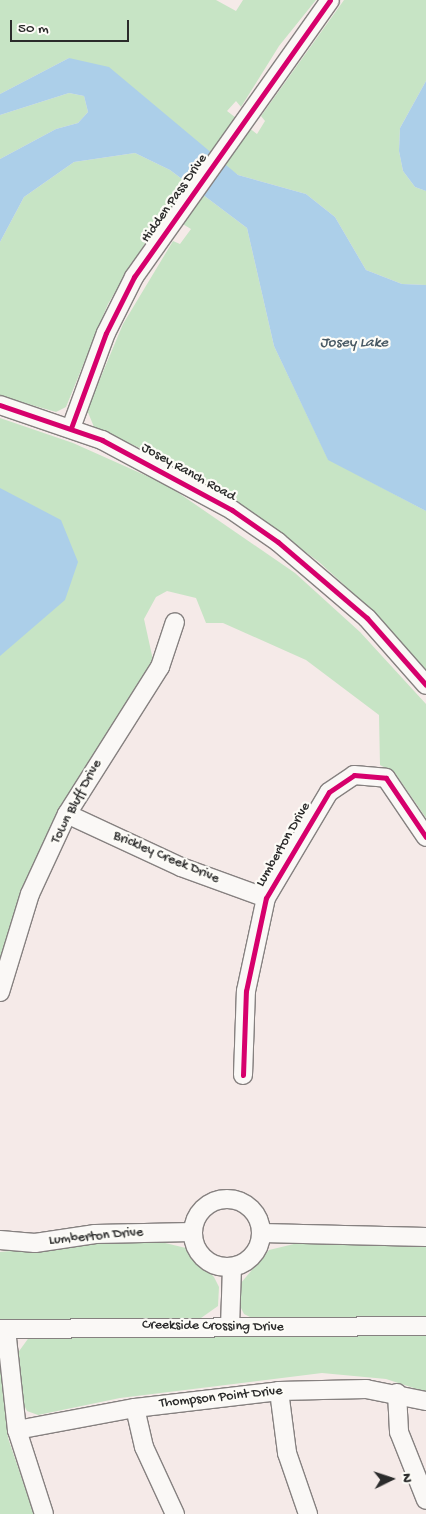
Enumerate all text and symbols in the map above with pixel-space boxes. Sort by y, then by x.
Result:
scale bar [12,10,131,42]
text: 50 m [18,20,49,38]
street label: Hidden Pass Drive [138,151,212,247]
water label: Josey Lake [320,335,388,353]
street label: Josey Ranch Road [138,440,238,506]
street label: Town Bluff Drive [48,757,106,847]
street label: Lumberton Drive [253,800,315,890]
street label: Brickley Creek Drive [110,828,222,888]
street label: Lumberton Drive [48,1225,144,1249]
street label: Creekside Crossing Drive [142,1317,284,1337]
street label: Thompson Point Drive [159,1383,283,1413]
north arrow [366,1454,416,1504]
text: N [398,1473,415,1483]

